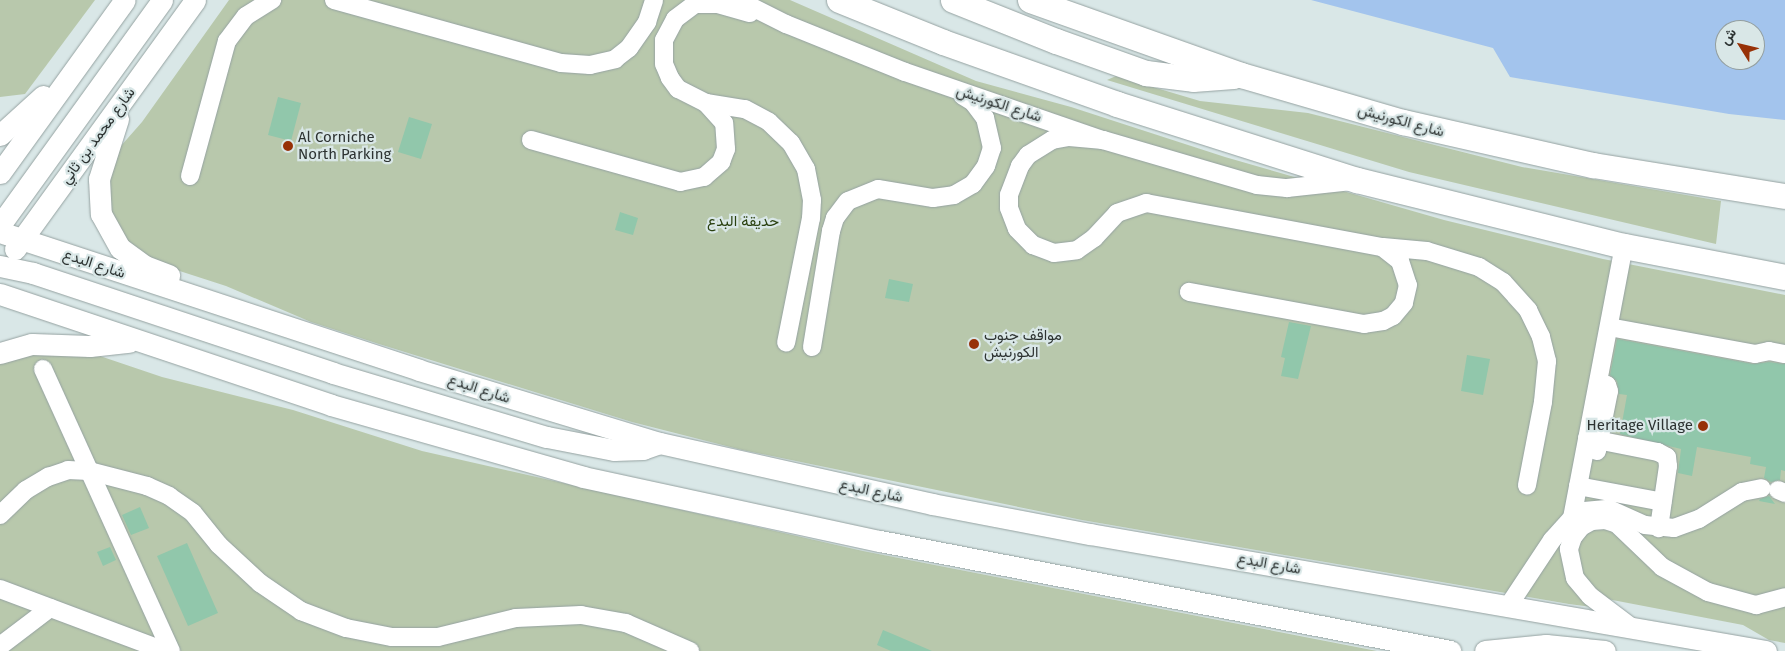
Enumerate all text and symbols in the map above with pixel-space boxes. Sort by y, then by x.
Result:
north arrow [1715,20,1765,70]
text: ش [1716,25,1740,48]
street label: شارع الكورنيش [954,82,1044,126]
street label: شارع محمد بن ثاني [57,84,139,188]
street label: شارع الكورنيش [1356,101,1446,141]
place label: Al Corniche North Parking [298,128,391,163]
marker: Al Corniche North Parking [282,140,294,152]
park label: حديقة البدع [707,213,779,231]
street label: شارع البدع [61,245,127,283]
place label: مواقف جنوب الكورنيش [984,326,1062,361]
marker: مواقف جنوب الكورنيش [968,338,980,350]
street label: شارع البدع [446,370,512,408]
place label: Heritage Village [1587,417,1693,435]
marker: Heritage Village [1697,420,1709,432]
street label: شارع البدع [838,476,904,506]
street label: شارع البدع [1236,550,1302,578]

